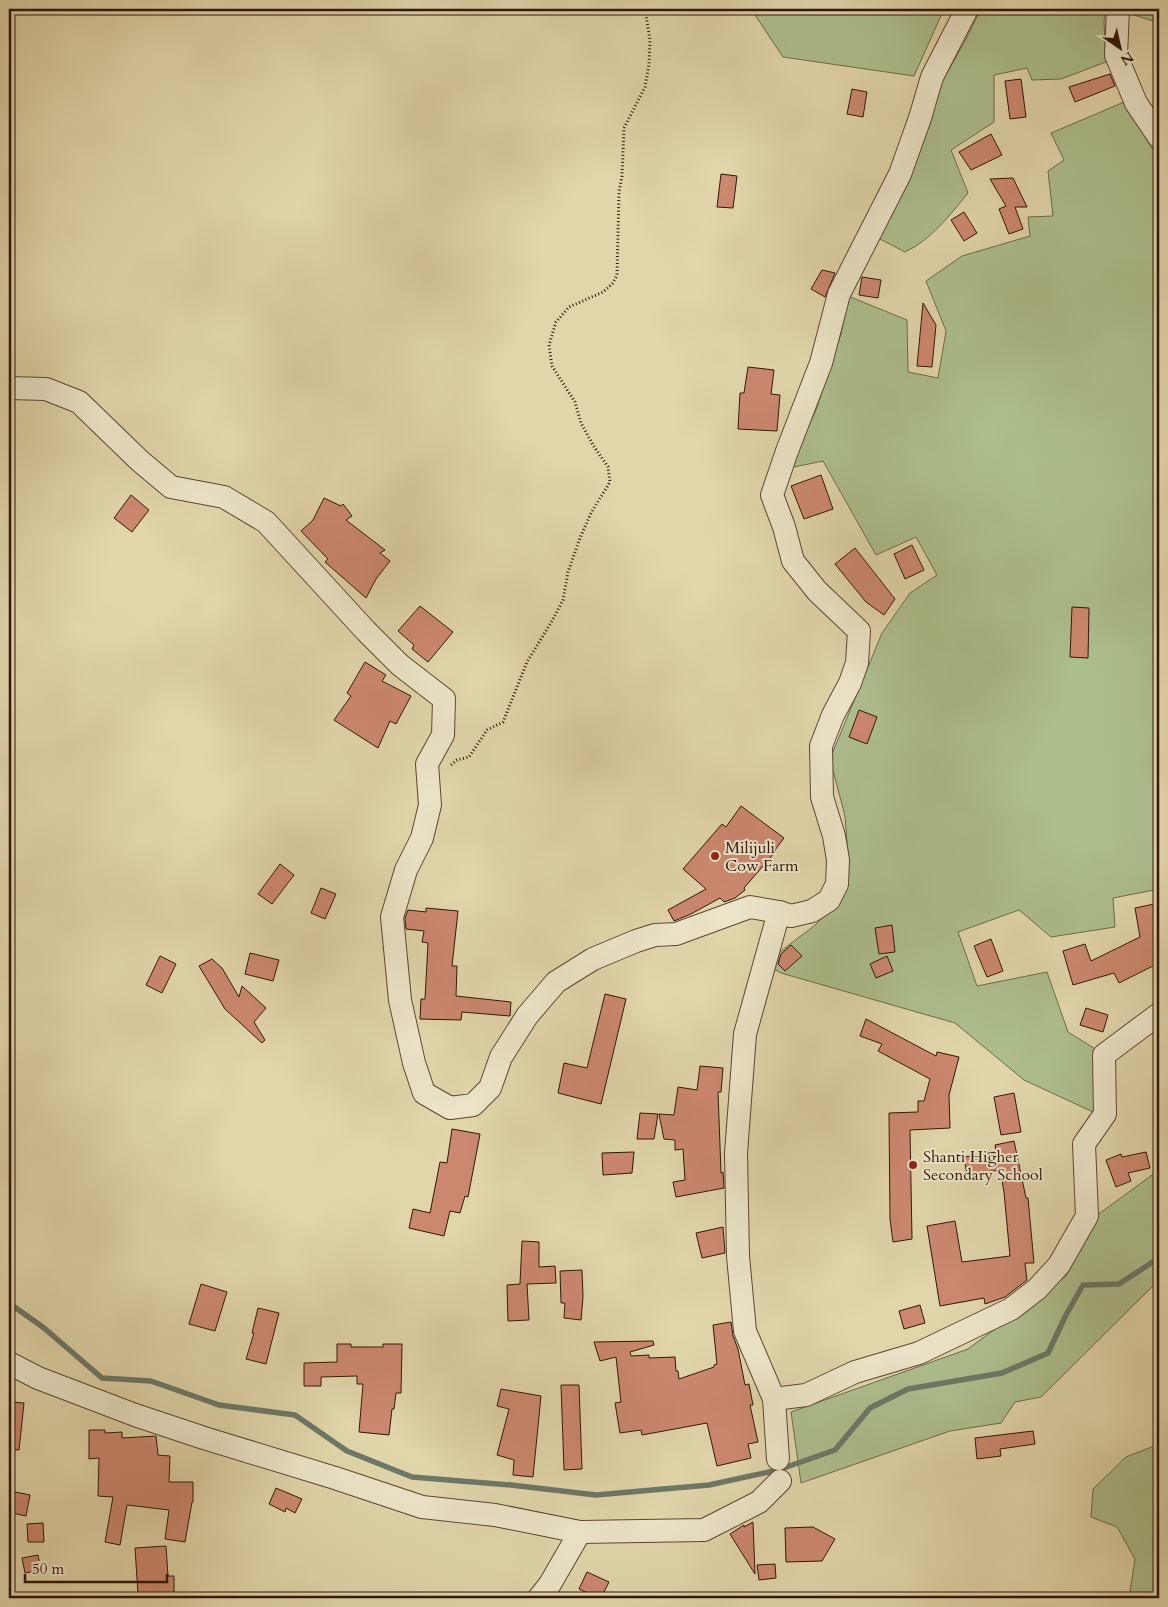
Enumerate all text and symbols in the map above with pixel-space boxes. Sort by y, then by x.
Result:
north arrow [1096,22,1146,72]
text: N [1117,47,1137,70]
place label: Milijuli Cow Farm [725,837,799,877]
marker: Milijuli Cow Farm [709,850,721,862]
place label: Shanti Higher Secondary School [923,1146,1043,1186]
marker: Shanti Higher Secondary School [907,1159,919,1171]
scale bar [25,1552,168,1584]
text: 50 m [32,1559,64,1579]

